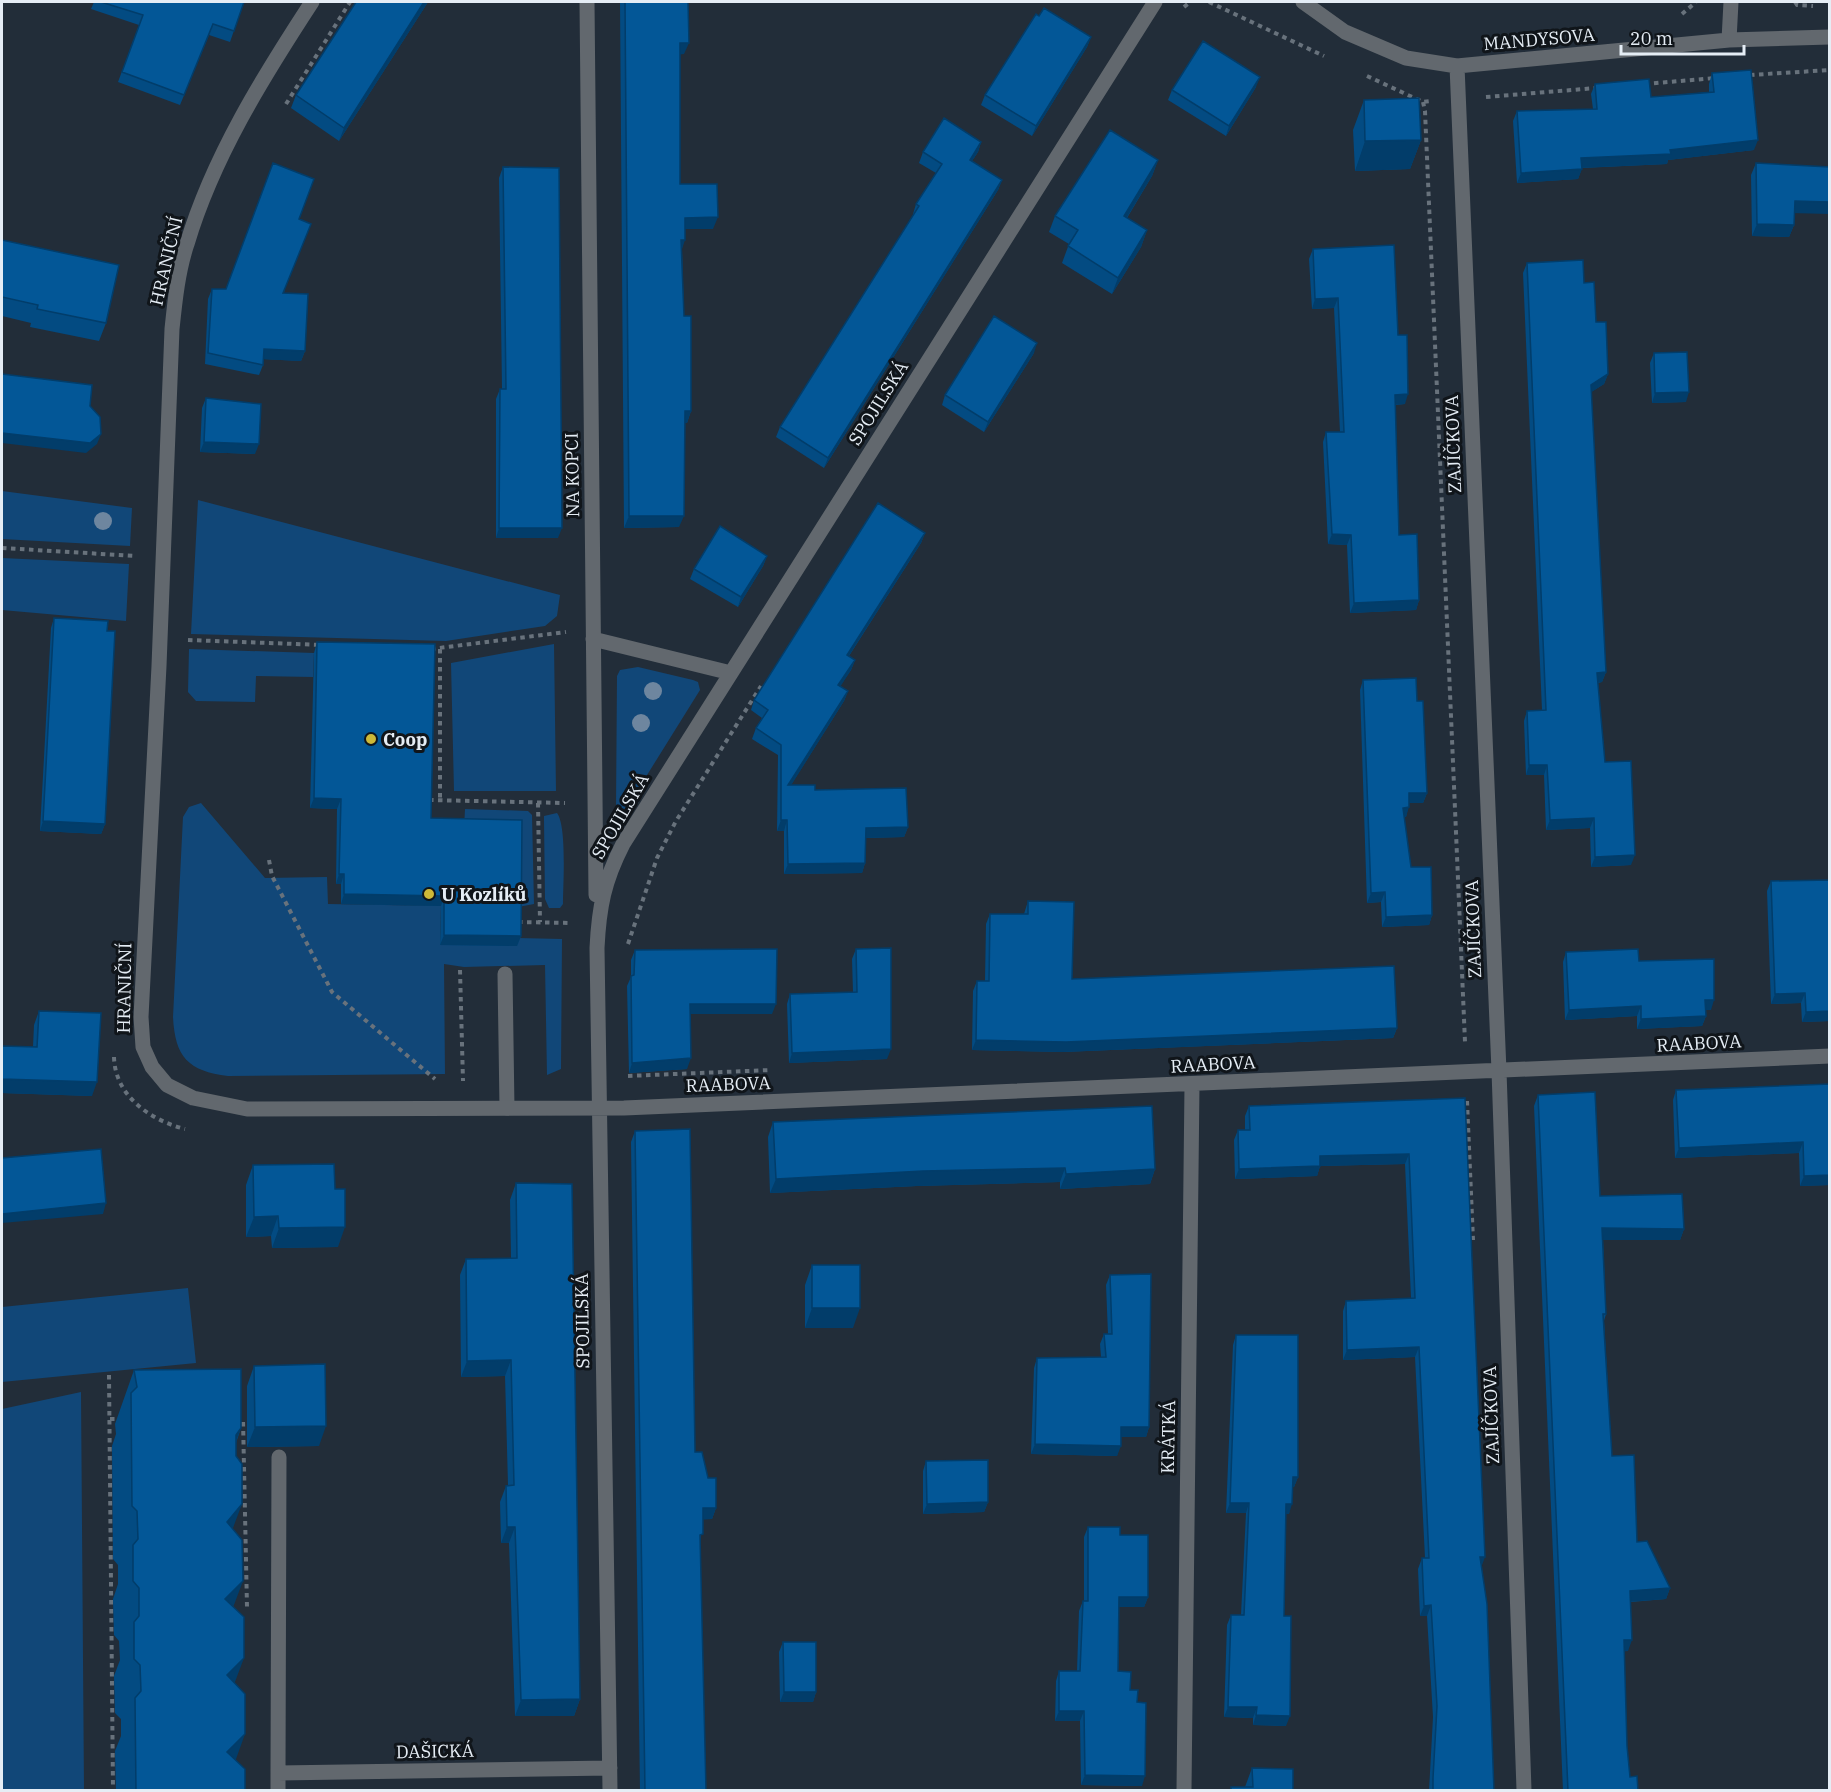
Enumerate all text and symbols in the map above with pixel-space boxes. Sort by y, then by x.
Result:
scale bar [1621,18,1744,56]
street label: MANDYSOVA [1482,23,1596,55]
text: 20 m [1630,27,1673,50]
street label: HRANIČNÍ [144,214,187,308]
street label: SPOJILSKÁ [843,356,913,449]
street label: ZAJÍČKOVA [1439,394,1466,494]
street label: NA KOPCI [560,432,584,518]
place label: Coop [383,728,427,751]
marker: Coop [364,732,378,746]
street label: SPOJILSKÁ [586,768,654,863]
street label: ZAJÍČKOVA [1459,879,1486,979]
place label: U Kozlíků [441,883,527,906]
marker: U Kozlíků [422,887,436,901]
street label: HRANIČNÍ [111,942,136,1034]
street label: RAABOVA [1656,1029,1743,1057]
street label: RAABOVA [1170,1050,1257,1078]
street label: RAABOVA [685,1071,772,1097]
street label: SPOJILSKÁ [570,1273,594,1369]
street label: ZAJÍČKOVA [1477,1365,1504,1465]
street label: KRÁTKÁ [1156,1400,1180,1474]
street label: DAŠICKÁ [396,1738,475,1763]

